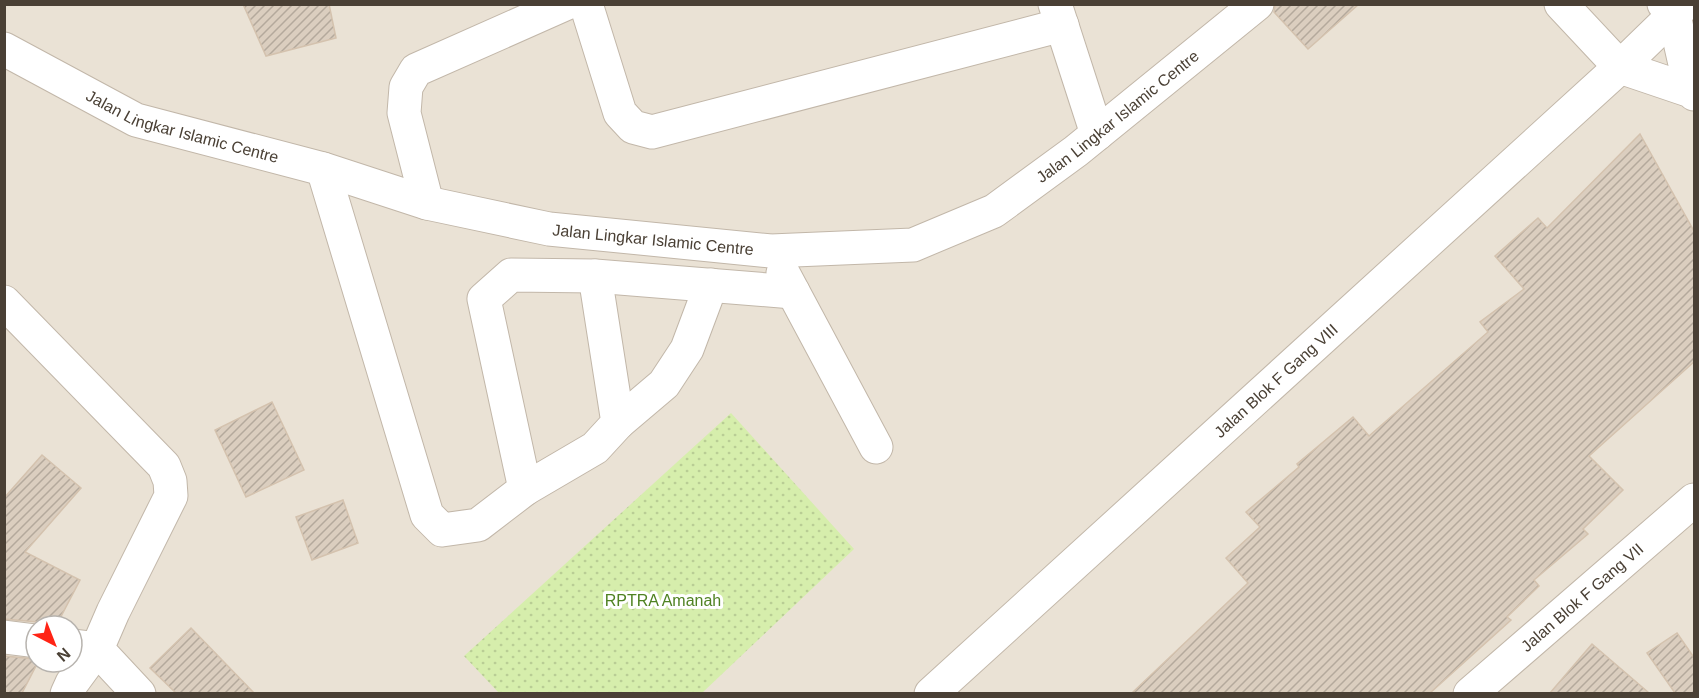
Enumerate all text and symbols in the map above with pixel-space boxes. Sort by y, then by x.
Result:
street label: Jalan Lingkar Islamic Centre [1033,47,1202,186]
street label: Jalan Lingkar Islamic Centre [83,87,280,166]
street label: Jalan Lingkar Islamic Centre [552,221,755,258]
street label: Jalan Blok F Gang VIII [1211,321,1341,441]
street label: Jalan Blok F Gang VII [1518,540,1647,655]
park label: RPTRA Amanah [605,592,721,609]
north arrow [24,614,84,674]
text: N [54,645,74,665]

